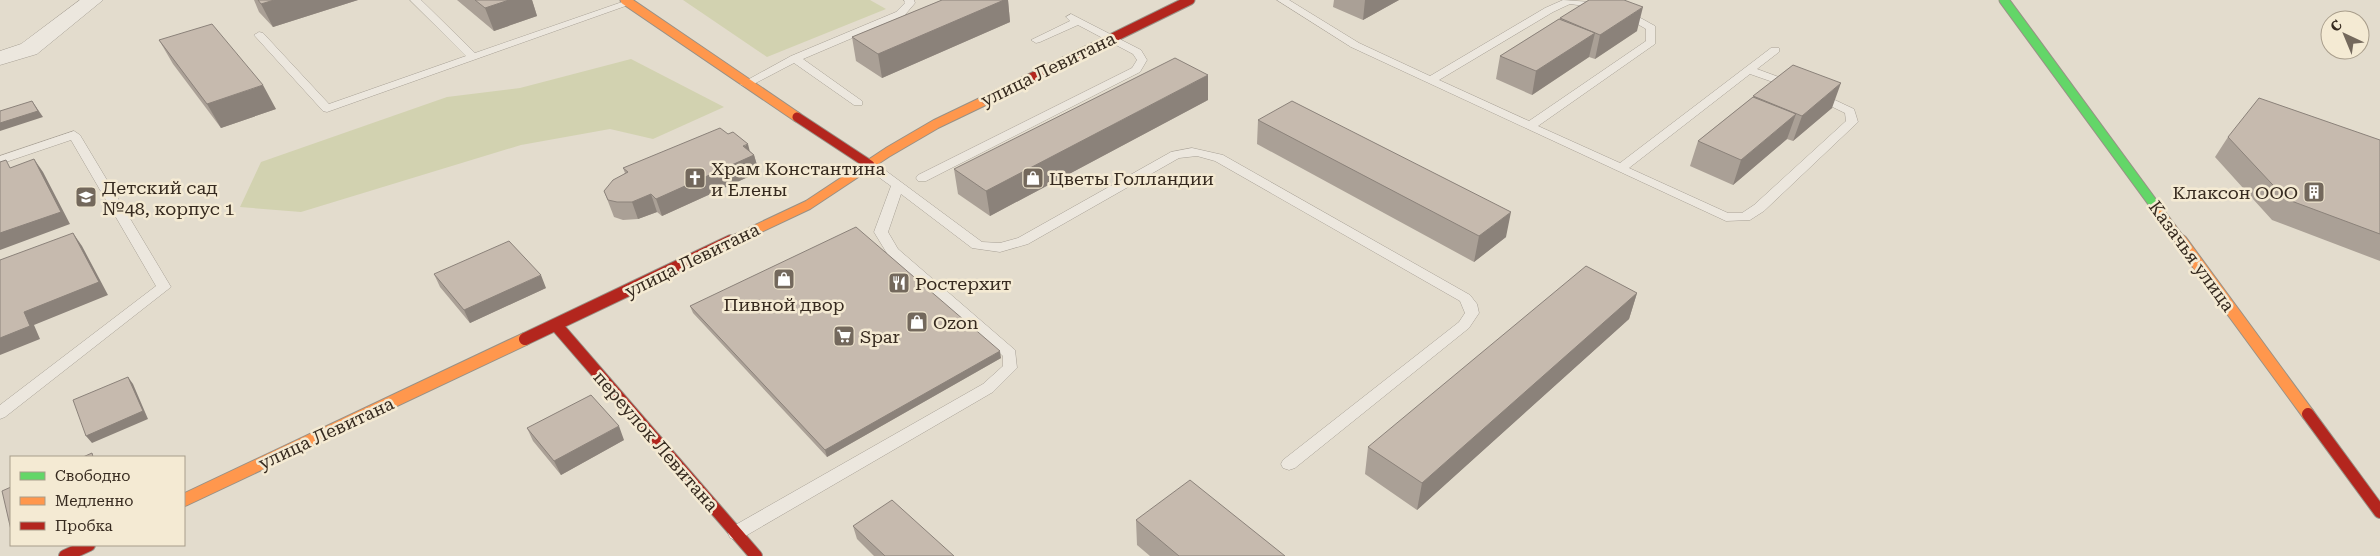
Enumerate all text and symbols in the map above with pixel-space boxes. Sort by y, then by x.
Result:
north arrow [2320,10,2370,60]
text: С [2327,16,2345,35]
street label: улица Левитана [977,27,1119,111]
place label: Храм Константина и Елены [711,158,885,200]
church icon: Храм Константина и Елены [683,166,707,190]
shop icon: Цветы Голландии [1021,166,1045,190]
place label: Цветы Голландии [1049,168,1214,189]
place label: Детский сад №48, корпус 1 [102,177,235,219]
building icon: Клаксон ООО [2302,180,2326,204]
place label: Клаксон ООО [2172,182,2298,203]
school or university icon: Детский сад №48, корпус 1 [74,185,98,209]
street label: Казачья улица [2145,197,2239,316]
street label: улица Левитана [621,218,763,302]
shop icon: Пивной двор [772,267,796,291]
restaurant icon: Ростерхит [887,271,911,295]
place label: Ростерхит [915,273,1012,294]
place label: Пивной двор [723,294,845,315]
shop icon: Ozon [905,310,929,334]
place label: Ozon [933,312,979,333]
supermarket icon: Spar [832,324,856,348]
place label: Spar [860,326,900,347]
street label: переулок Левитана [589,367,723,516]
street label: улица Левитана [255,392,397,474]
legend [10,456,185,546]
text: Свободно [55,467,130,485]
text: Медленно [55,492,134,510]
text: Пробка [55,517,113,535]

